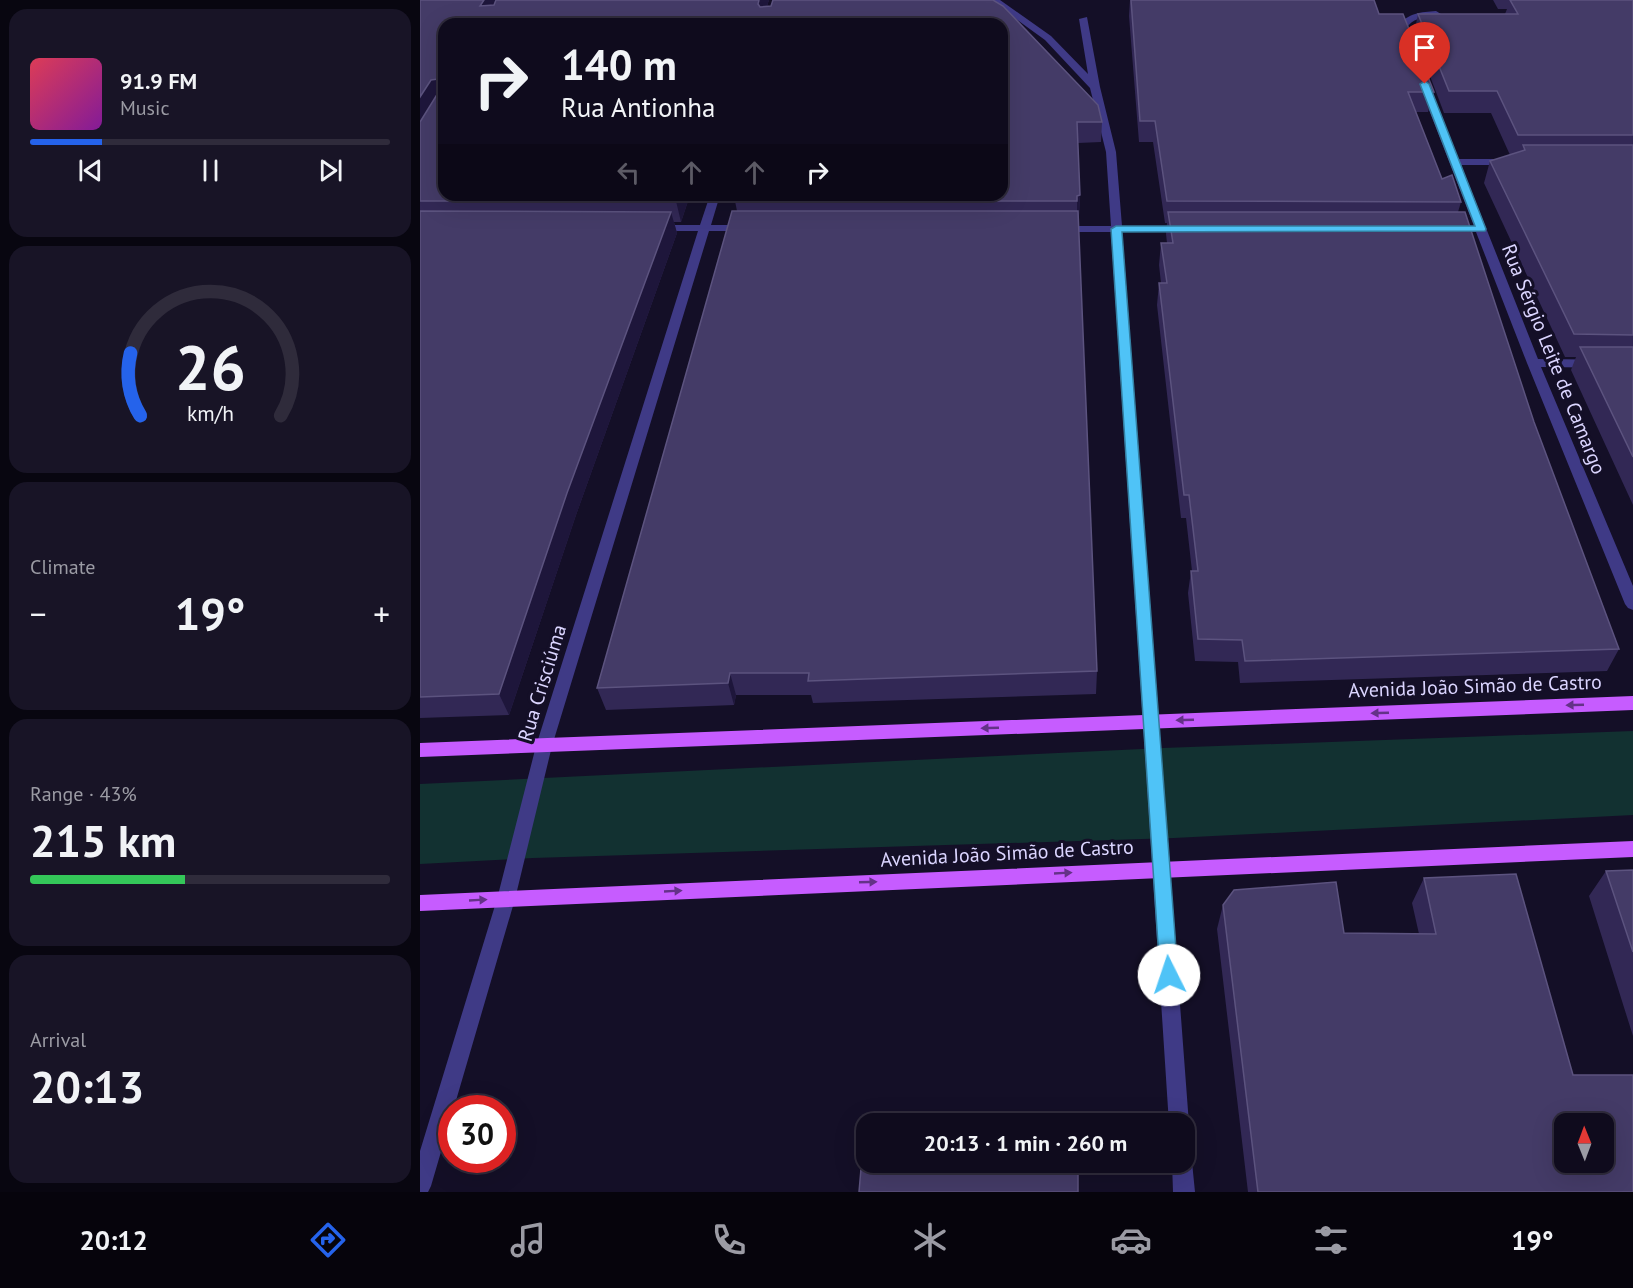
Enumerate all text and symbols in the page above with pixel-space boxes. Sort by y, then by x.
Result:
pin [1399,22,1450,84]
icon: arrive [1408,31,1441,64]
text: 140 m [561,37,677,92]
icon: right [462,42,540,120]
text: 91.9 FM [120,67,197,95]
text: Rua Antionha [561,90,715,124]
text: Music [120,95,169,121]
icon: previous [74,154,107,187]
icon: pause [194,154,227,187]
icon: next [314,154,347,187]
icon: left [612,156,645,189]
icon: ahead [675,156,708,189]
icon: ahead [738,156,771,189]
icon: right [801,156,834,189]
street label: Rua Sérgio Leite de Camargo [1496,240,1612,478]
text: 26 [175,327,245,408]
text: km/h [186,400,233,428]
text: Climate [30,554,96,580]
text: 19° [175,584,245,642]
text: − [30,592,47,635]
text: + [373,592,390,635]
street label: Rua Crisciúma [512,621,572,745]
street label: Avenida João Simão de Castro [1348,669,1602,703]
one-way arrow [1565,700,1584,709]
one-way arrow [1370,708,1389,717]
one-way arrow [1175,716,1194,725]
one-way arrow [980,724,999,733]
text: Range · 43% [30,781,137,807]
text: 215 km [30,811,176,869]
street label: Avenida João Simão de Castro [880,833,1134,873]
one-way arrow [1053,868,1072,878]
one-way arrow [859,877,878,887]
one-way arrow [664,886,683,895]
one-way arrow [469,895,488,904]
position arrow [1137,943,1201,1007]
text: Arrival [30,1027,86,1053]
text: 20:13 [30,1057,144,1115]
speed limit sign: 30 [438,1095,516,1173]
north arrow [1554,1113,1614,1173]
map controls [1554,1113,1614,1173]
text: 20:13 · 1 min · 260 m [924,1129,1127,1157]
icon: directions [307,1219,349,1261]
icon: music [507,1219,549,1261]
icon: phone [708,1219,750,1261]
icon: climate [909,1219,951,1261]
icon: car [1110,1219,1152,1261]
icon: filters [1310,1219,1352,1261]
text: 20:12 [79,1223,148,1257]
text: 19° [1511,1223,1554,1257]

